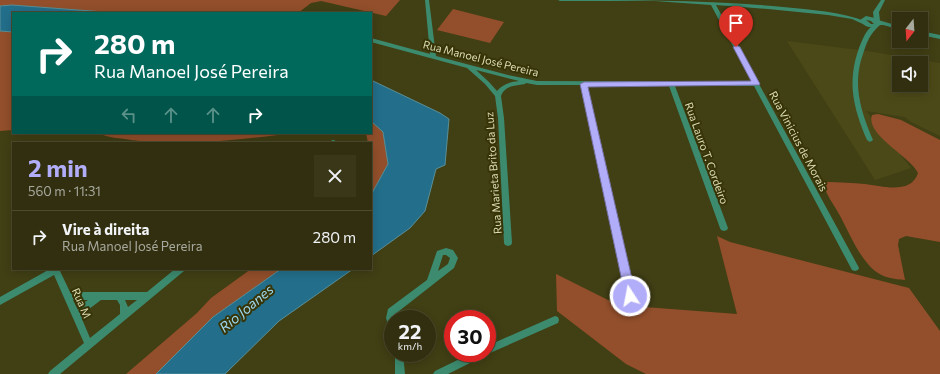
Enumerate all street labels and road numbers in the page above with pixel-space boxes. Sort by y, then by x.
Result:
street label: Rua Manoel José Pereira [421,37,540,80]
street label: Rua Vinicius de Morais [767,89,831,193]
street label: Rua Lauro T. Cordeiro [683,100,732,206]
street label: Rua Marieta Brito da Luz [482,111,504,234]
street label: Rua M [70,286,94,320]

